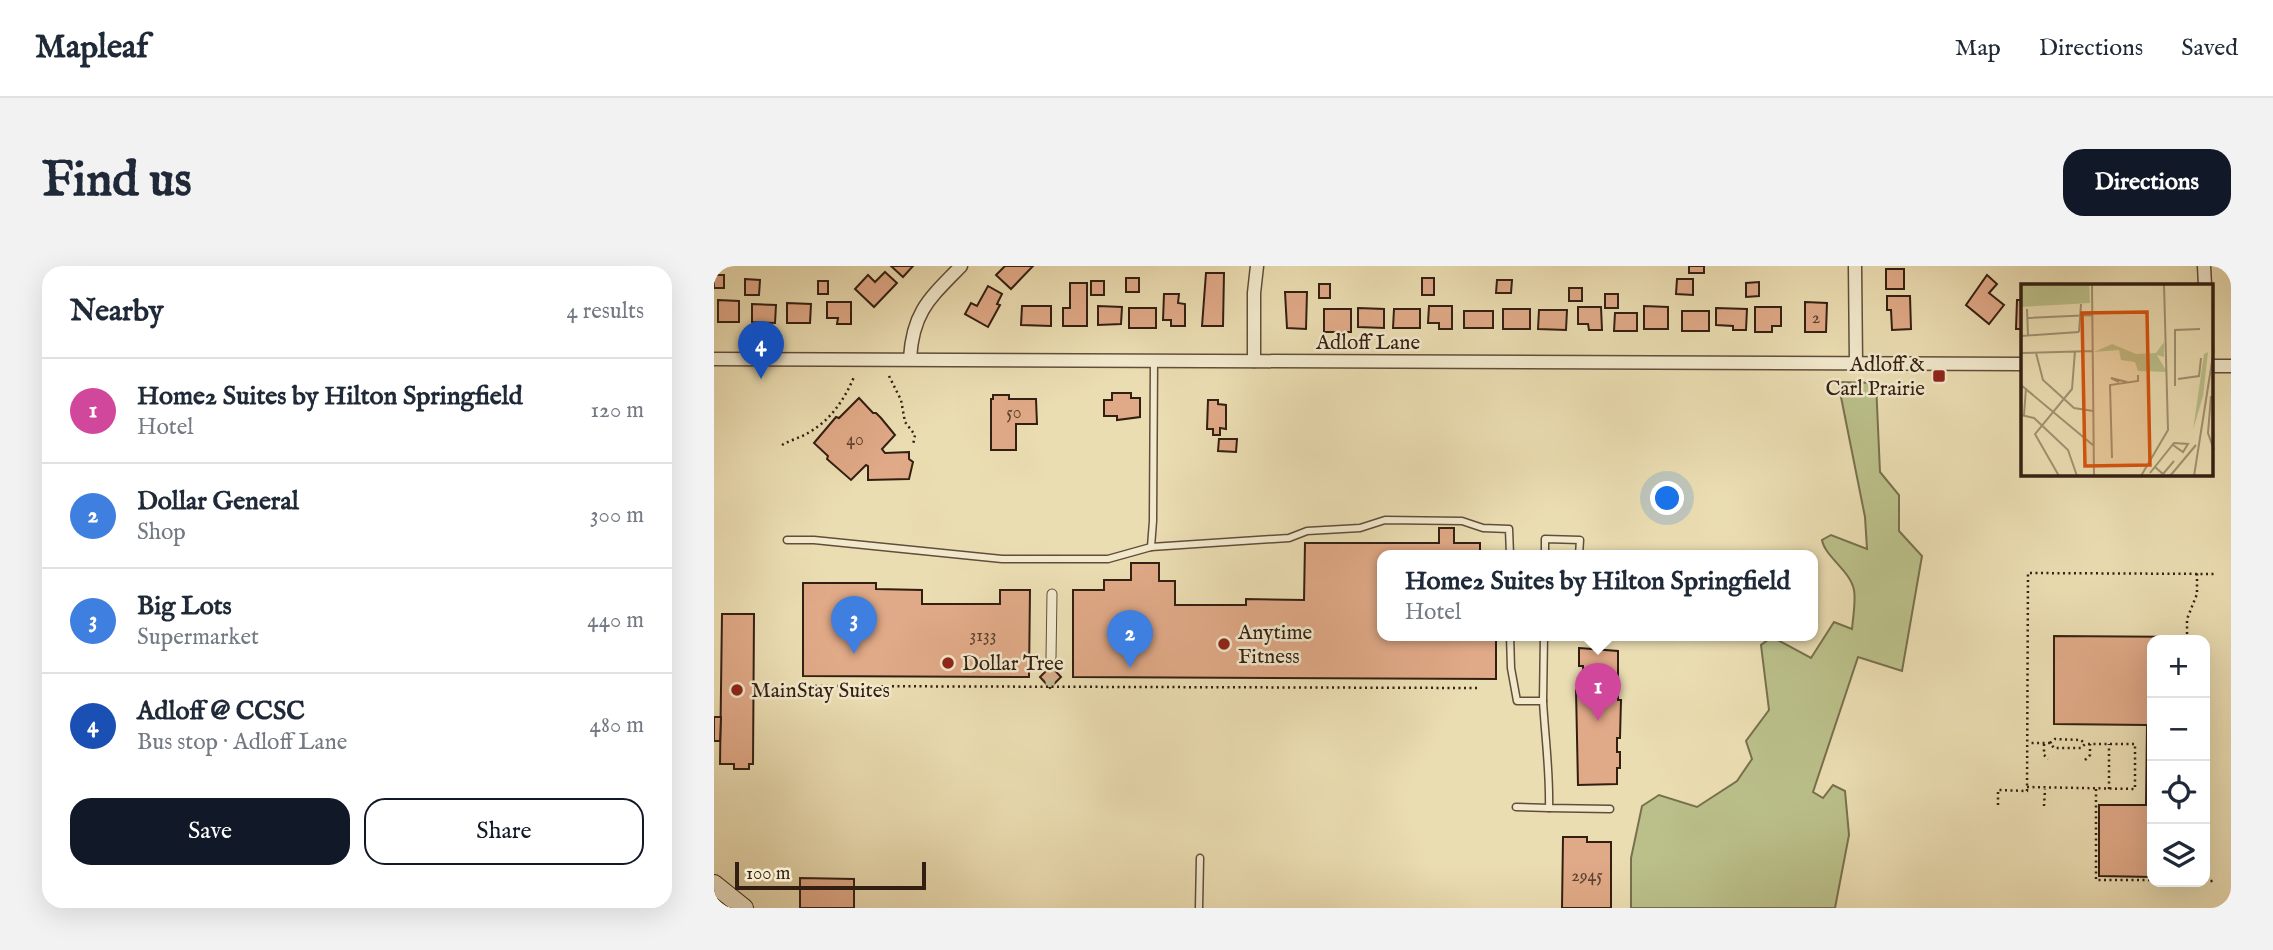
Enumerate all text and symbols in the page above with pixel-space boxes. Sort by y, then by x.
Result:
text: Mapleaf [35,27,148,69]
text: Map [1955,33,2001,64]
text: Directions [2039,33,2143,64]
text: Saved [2181,33,2238,64]
button: Directions [2063,149,2231,216]
text: Find us [42,151,192,213]
inset map [2021,284,2214,476]
text: Nearby [70,293,163,331]
text: 4 results [566,297,644,326]
house number: 2 [1812,307,1820,330]
pin: 4 [738,321,784,379]
street label: Adloff Lane [1315,330,1420,357]
place label: Adloff & Carl Prairie [1825,352,1925,403]
marker: Adloff & Carl Prairie [1931,368,1947,384]
text: Home2 Suites by Hilton Springfield [137,380,523,413]
text: 1 [89,396,97,425]
text: 120 m [591,396,644,425]
house number: 50 [1006,402,1022,425]
text: Hotel [137,413,194,442]
house number: 40 [846,429,864,452]
your location [1650,481,1684,515]
text: Dollar General [137,485,299,518]
text: 2 [88,501,98,530]
text: 300 m [590,501,644,530]
text: Shop [137,518,186,547]
popup [1377,550,1818,641]
text: Home2 Suites by Hilton Springfield [1405,565,1790,598]
text: Big Lots [137,590,232,623]
pin: 3 [831,596,877,654]
text: Hotel [1405,598,1461,627]
text: 3 [89,606,97,635]
text: 440 m [587,606,644,635]
pin: 2 [1107,610,1153,668]
place label: Anytime Fitness [1237,620,1313,671]
text: Supermarket [137,623,259,652]
house number: 3133 [970,625,996,648]
map controls [2147,635,2210,887]
button: + [2147,635,2210,698]
marker: Anytime Fitness [1216,636,1232,652]
place label: Dollar Tree [962,651,1064,678]
marker: Dollar Tree [940,655,956,671]
pin: 1 [1575,663,1621,721]
place label: MainStay Suites [751,678,890,705]
marker: MainStay Suites [729,682,745,698]
text: Adloff @ CCSC [137,695,305,728]
button: − [2147,698,2210,761]
text: 4 [87,711,99,740]
text: 480 m [590,711,644,740]
text: Bus stop · Adloff Lane [137,728,347,757]
button: locate [2147,761,2210,824]
button: Save [70,798,350,865]
button: Share [364,798,644,865]
button: layers [2147,824,2210,887]
scale bar [735,859,926,891]
text: 100 m [746,862,790,886]
house number: 2945 [1571,865,1603,888]

